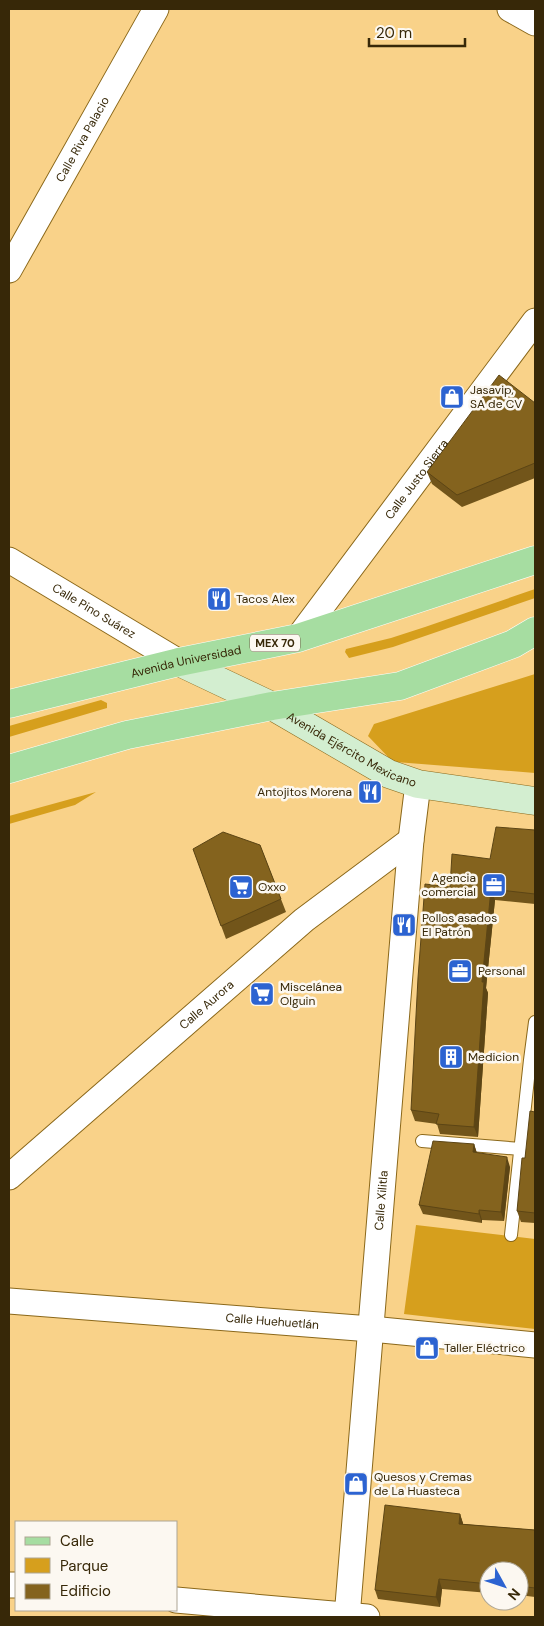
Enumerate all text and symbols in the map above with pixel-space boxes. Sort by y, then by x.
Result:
scale bar [369,15,465,47]
text: 20 m [376,23,412,43]
street label: Calle Riva Palacio [52,94,113,185]
place label: Jasavip, SA de CV [470,382,522,412]
shop icon: Jasavip, SA de CV [439,384,465,410]
street label: Calle Justo Sierra [381,436,452,523]
street label: Calle Pino Suárez [49,580,139,642]
restaurant icon: Tacos Alex [206,586,232,612]
place label: Tacos Alex [236,591,295,607]
road number: MEX 70 [250,634,300,651]
street label: Avenida Universidad [129,642,243,682]
street label: Avenida Ejército Mexicano [284,708,419,791]
restaurant icon: Antojitos Morena [357,779,383,805]
place label: Antojitos Morena [257,784,352,800]
place label: Agencia comercial [421,870,476,900]
office icon: Agencia comercial [481,872,507,898]
supermarket icon: Oxxo [228,874,254,900]
place label: Oxxo [258,879,286,895]
place label: Pollos asados El Patrón [422,910,497,940]
restaurant icon: Pollos asados El Patrón [391,912,417,938]
office icon: Personal [447,958,473,984]
place label: Personal [478,963,525,979]
street label: Calle Aurora [176,977,237,1033]
place label: Miscelánea Olguin [280,979,342,1009]
supermarket icon: Miscelánea Olguin [249,981,275,1007]
building icon: Medicion [438,1044,464,1070]
place label: Medicion [468,1049,519,1065]
street label: Calle Xilitla [371,1170,392,1231]
street label: Calle Huehuetlán [225,1310,320,1333]
shop icon: Taller Eléctrico [414,1335,440,1361]
place label: Taller Eléctrico [444,1340,525,1356]
place label: Quesos y Cremas de La Huasteca [374,1469,472,1499]
shop icon: Quesos y Cremas de La Huasteca [343,1471,369,1497]
legend [15,1521,178,1611]
text: Calle [60,1531,94,1551]
text: Parque [60,1556,108,1576]
north arrow [479,1561,529,1611]
text: Edificio [60,1581,111,1601]
text: N [504,1585,524,1604]

